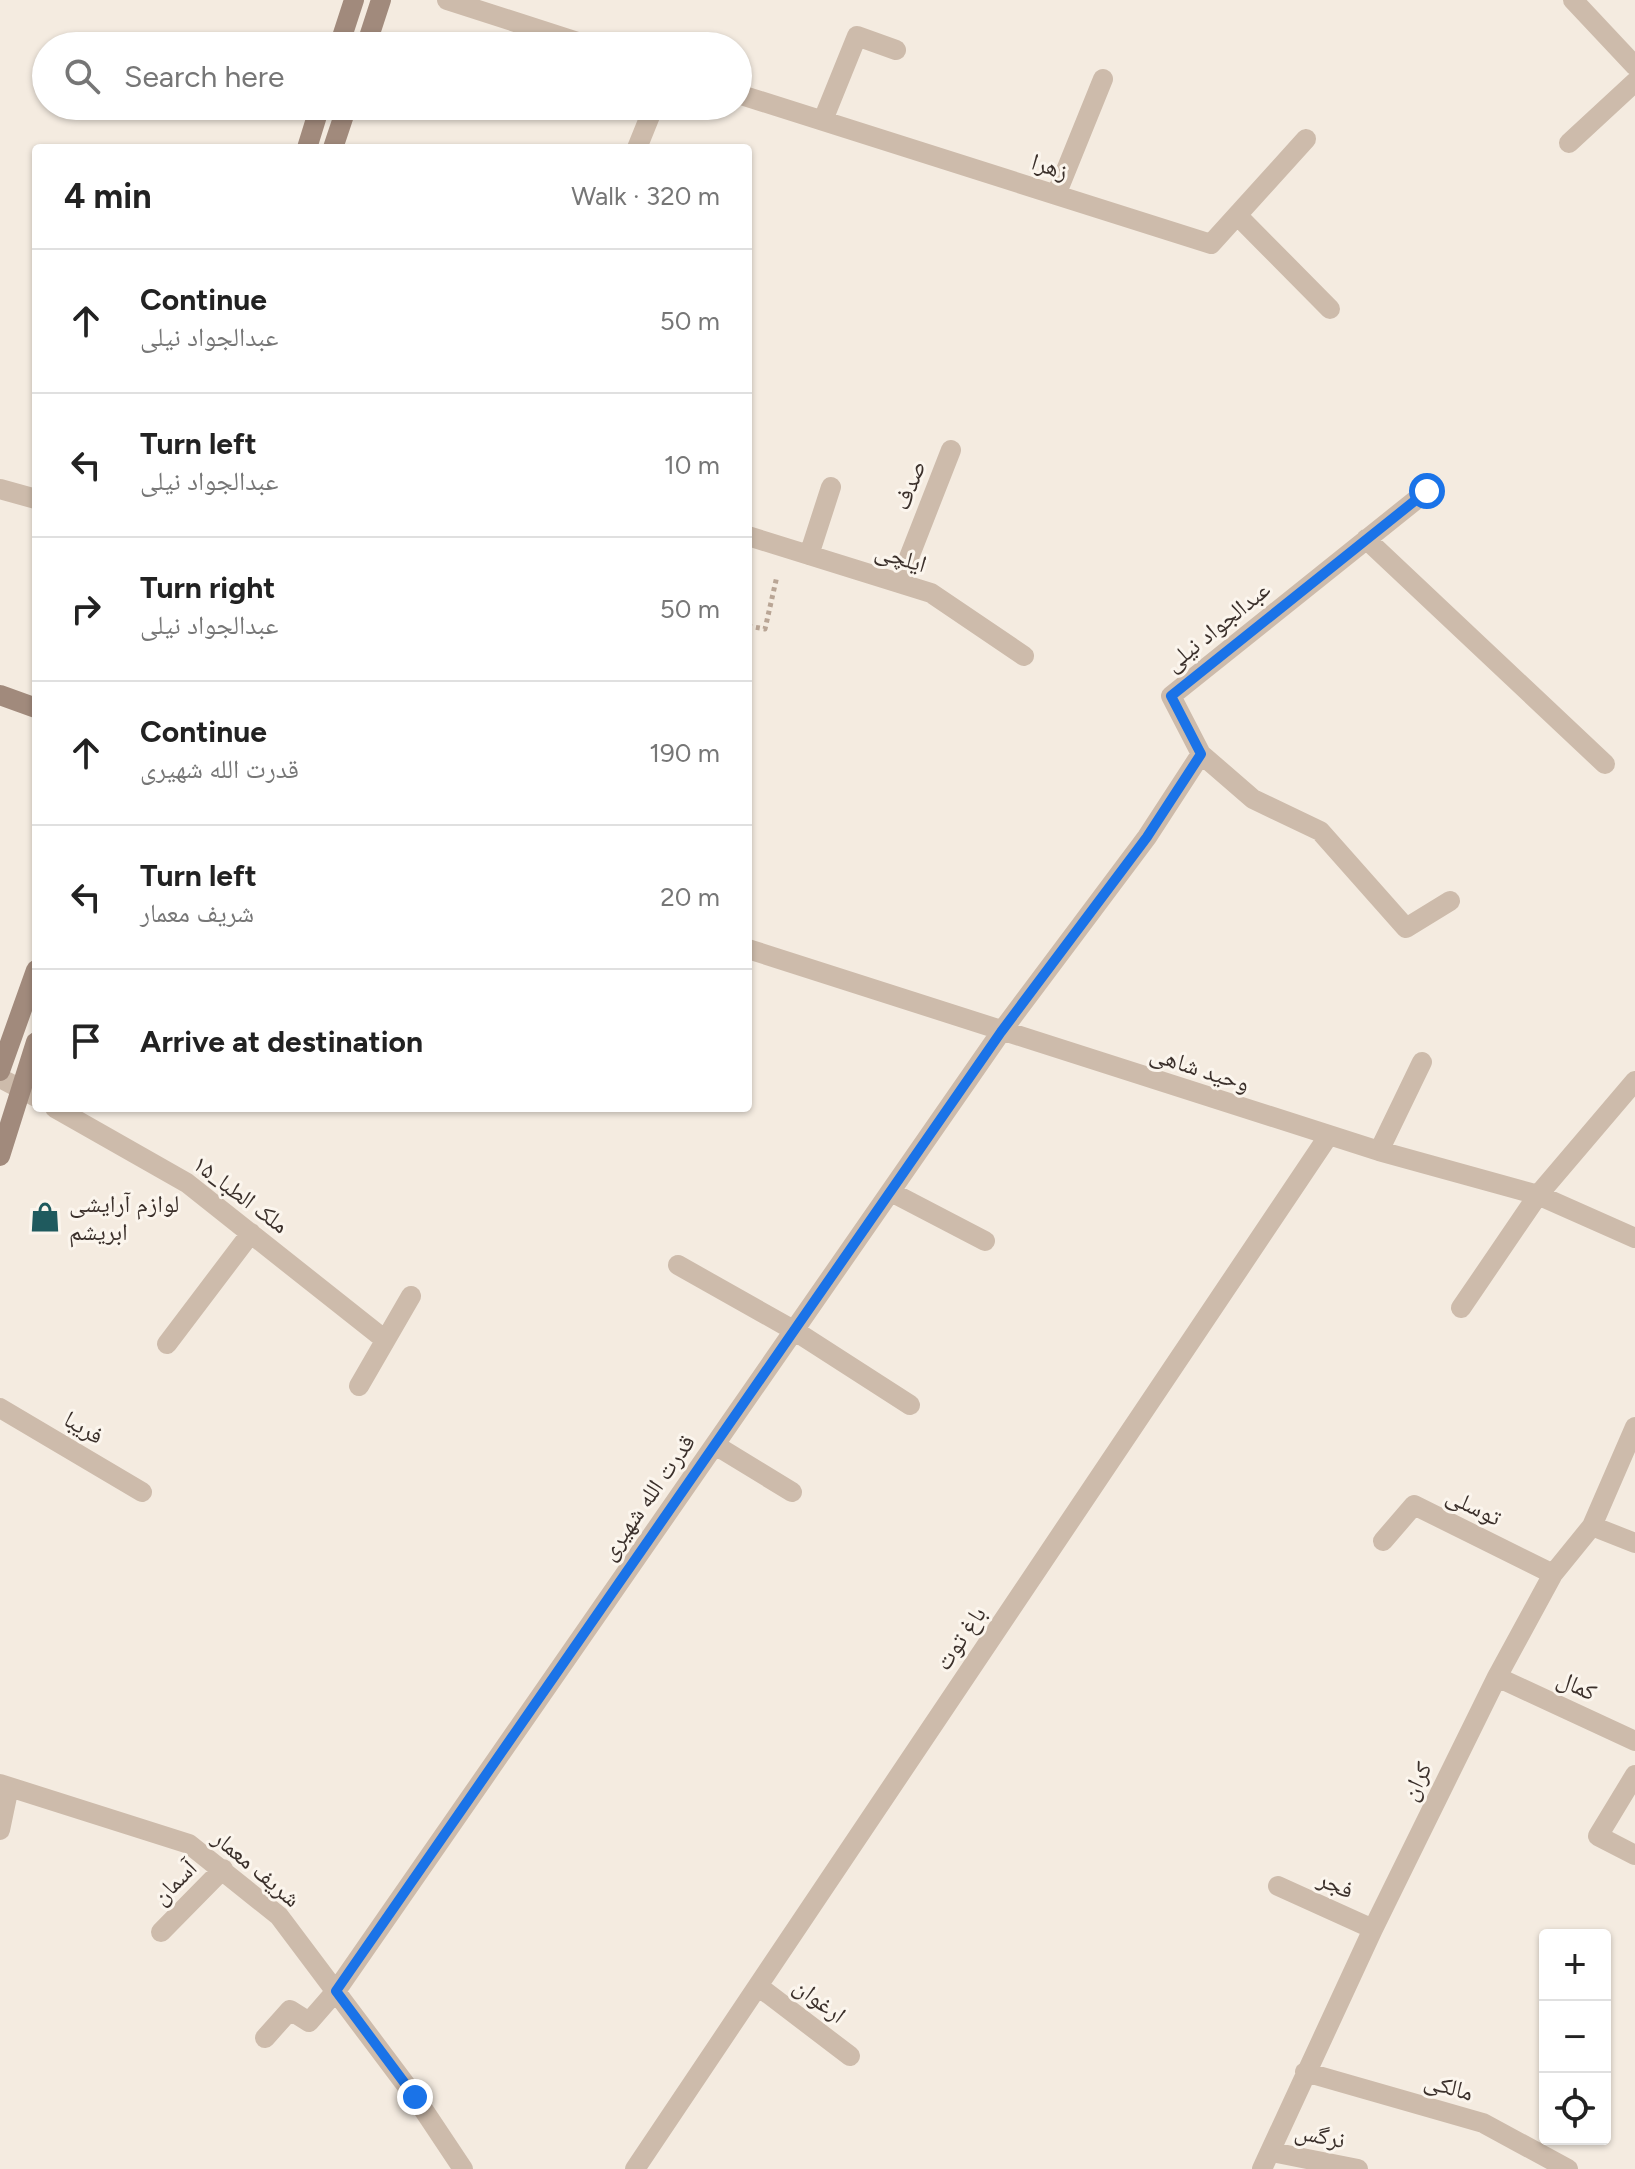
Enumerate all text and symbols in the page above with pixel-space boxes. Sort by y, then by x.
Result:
search box [32,32,752,120]
icon: search [60,54,104,98]
text: Search here [124,58,284,95]
street label: زهرا [1028,147,1072,185]
text: 4 min [64,176,151,217]
text: Walk · 320 m [571,180,720,212]
text: Continue [140,281,267,318]
icon: ahead [64,299,108,343]
text: 50 m [660,305,720,337]
text: عبدالجواد نیلی [140,321,278,353]
text: Turn left [140,425,257,462]
icon: left [64,443,108,487]
text: 10 m [664,449,720,481]
street label: صدف [886,456,932,514]
text: عبدالجواد نیلی [140,465,278,497]
route start [1409,473,1445,509]
street label: ایلچی [872,535,930,579]
text: Turn right [140,569,275,606]
street label: عبدالجواد نیلی [1158,575,1276,677]
icon: right [64,587,108,631]
text: 50 m [660,593,720,625]
text: عبدالجواد نیلی [140,609,278,641]
text: Continue [140,713,267,750]
icon: ahead [64,731,108,775]
text: 190 m [649,737,720,769]
text: قدرت الله شهیری [140,753,299,785]
text: Turn left [140,857,257,894]
icon: left [64,875,108,919]
text: 20 m [660,881,720,913]
text: شریف معمار [140,897,254,929]
icon: arrive [64,1019,108,1063]
text: Arrive at destination [140,1023,423,1060]
street label: وحید شاهی [1147,1038,1253,1098]
street label: ۱۵_ملک الطبا [187,1149,295,1239]
place label: لوازم آرایشی ابریشم [69,1189,179,1248]
shop icon: لوازم آرایشی ابریشم [28,1200,62,1234]
street label: فریبا [59,1404,109,1450]
street label: قدرت الله شهیری [593,1429,701,1565]
street label: توسلی [1442,1480,1506,1532]
street label: باغ توت [928,1600,993,1676]
street label: کمال [1553,1663,1601,1707]
street label: کران [1394,1757,1438,1805]
street label: شریف معمار [207,1822,307,1913]
street label: آسمان [146,1853,203,1910]
street label: فجر [1313,1863,1358,1905]
map controls [1539,1929,1611,2145]
button: + [1539,1929,1611,2001]
street label: ارغوان [788,1971,852,2029]
button: − [1539,2001,1611,2073]
street label: مالکی [1421,2065,1477,2107]
button: locate [1539,2073,1611,2145]
route end [397,2079,433,2115]
street label: نرگس [1292,2116,1348,2154]

